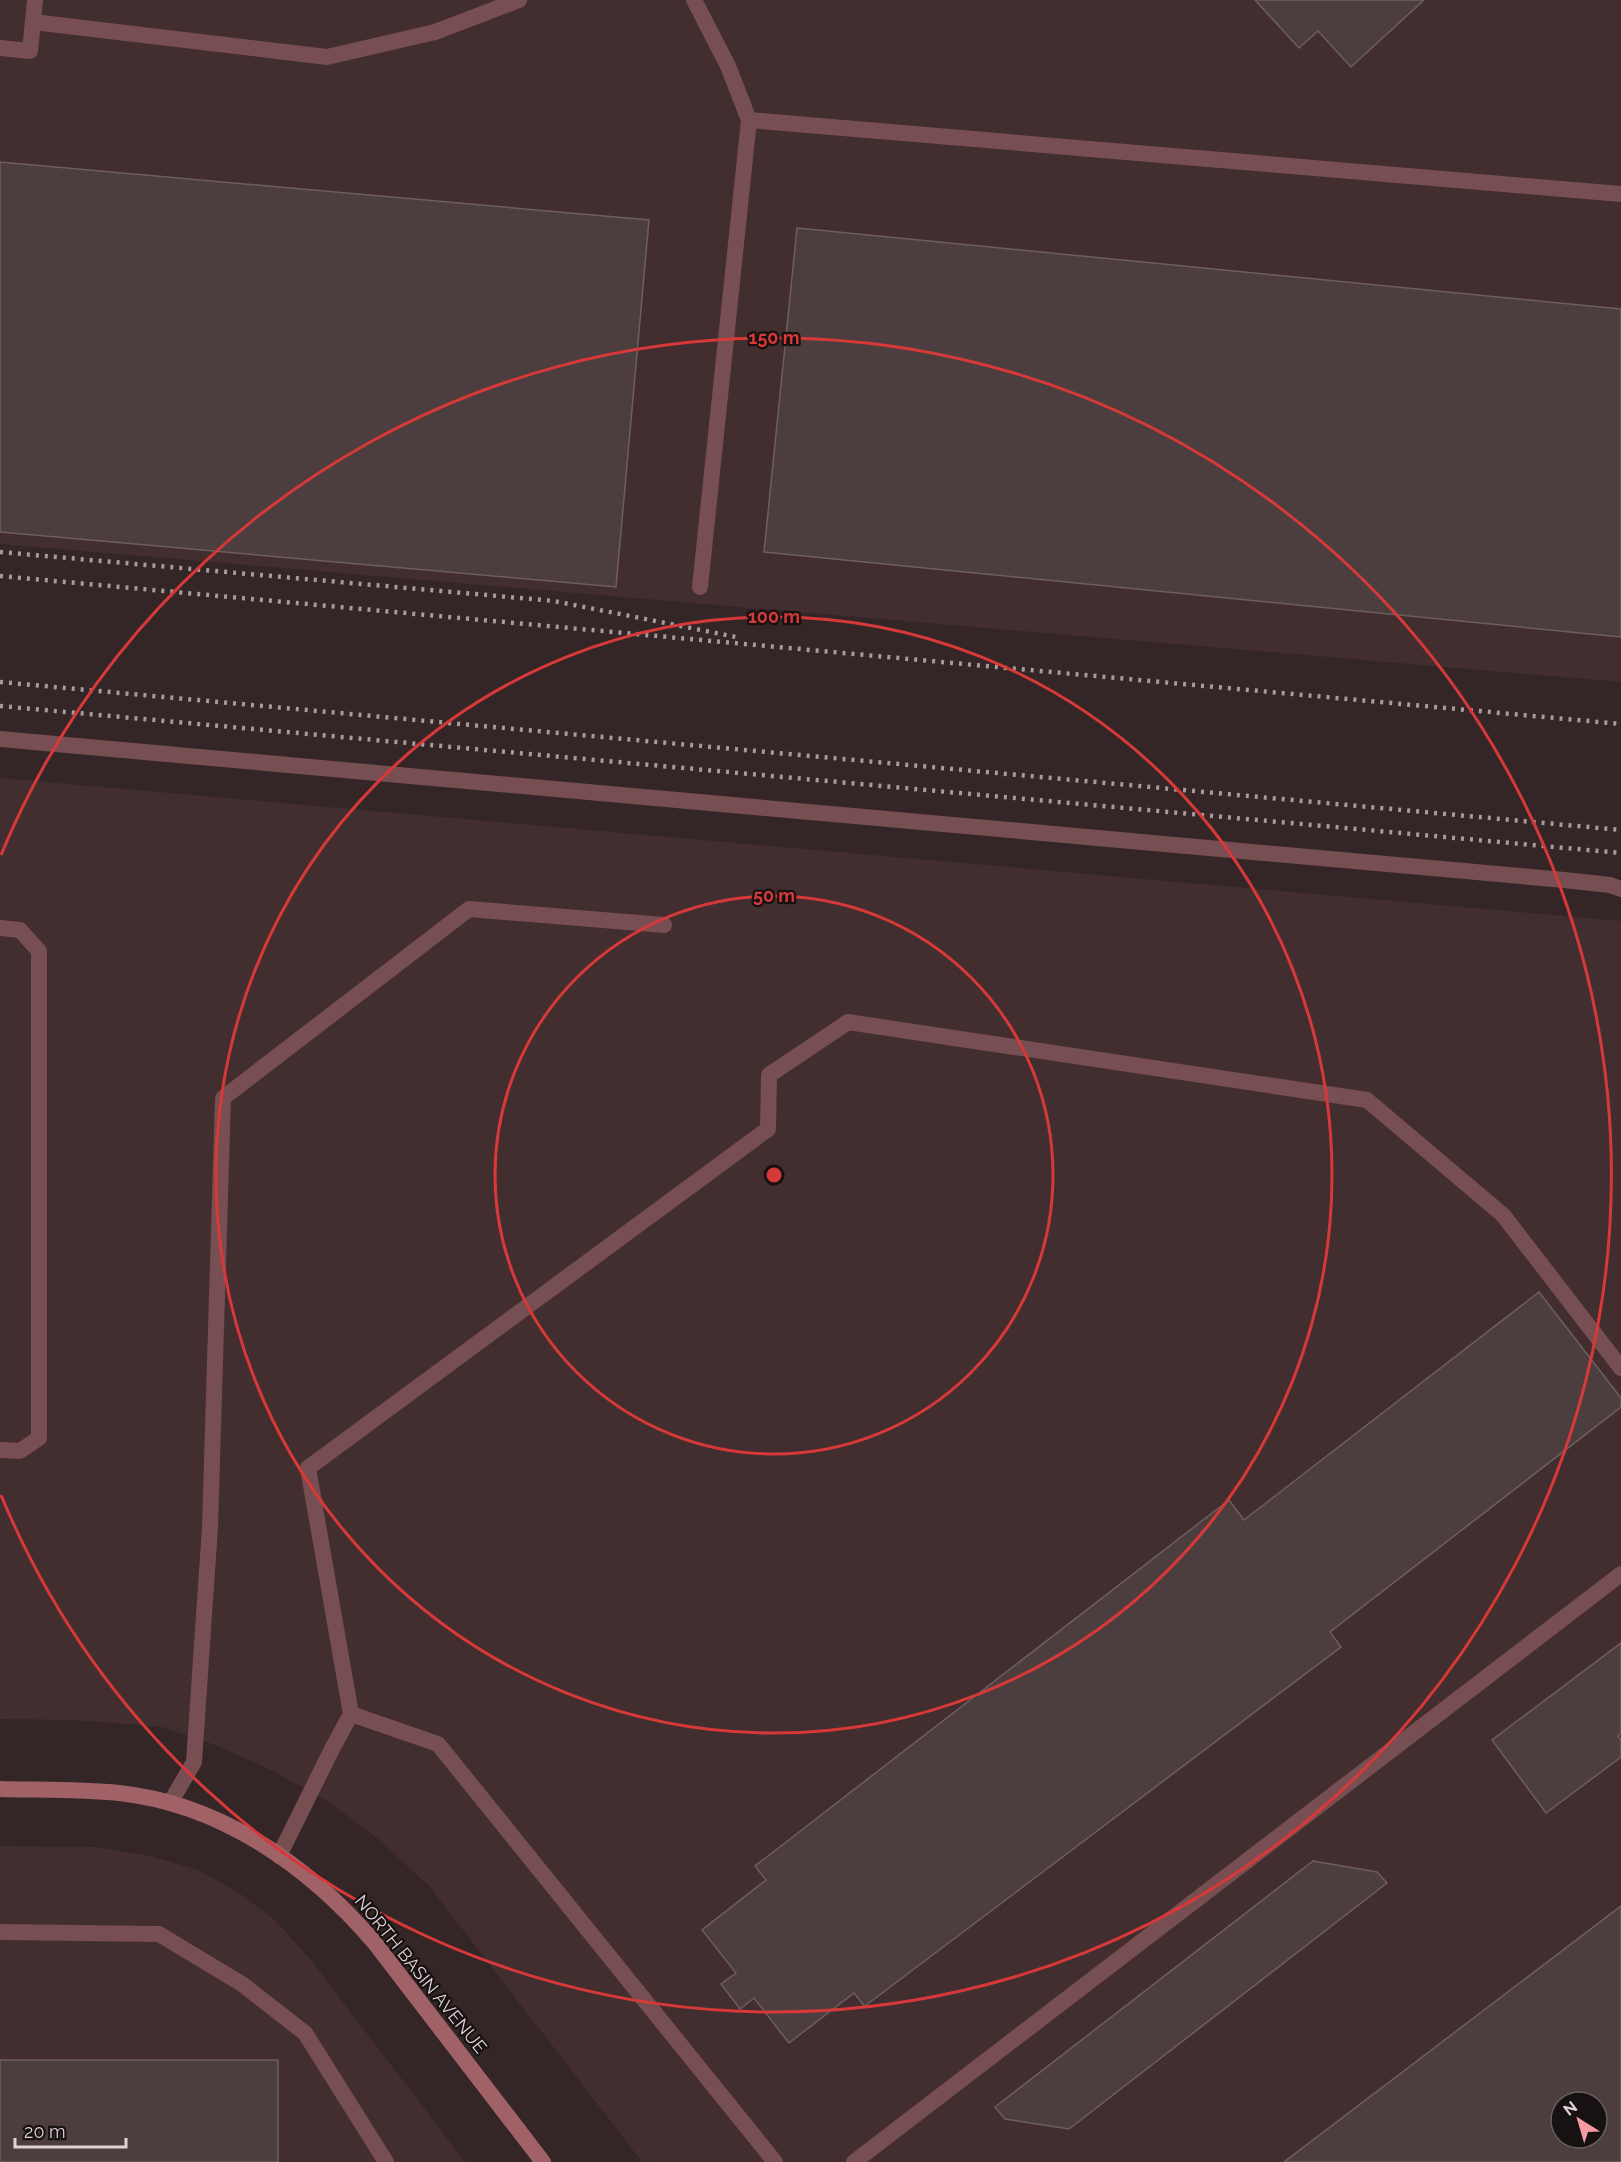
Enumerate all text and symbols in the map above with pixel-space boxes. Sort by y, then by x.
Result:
text: 150 m [749,327,800,348]
text: 100 m [748,606,800,627]
text: 50 m [753,885,795,906]
centre of rings [764,1165,784,1185]
street label: NORTH BASIN AVENUE [351,1891,491,2057]
north arrow [1549,2090,1609,2150]
text: N [1560,2097,1581,2120]
scale bar [15,2111,126,2149]
text: 20 m [24,2121,66,2142]

